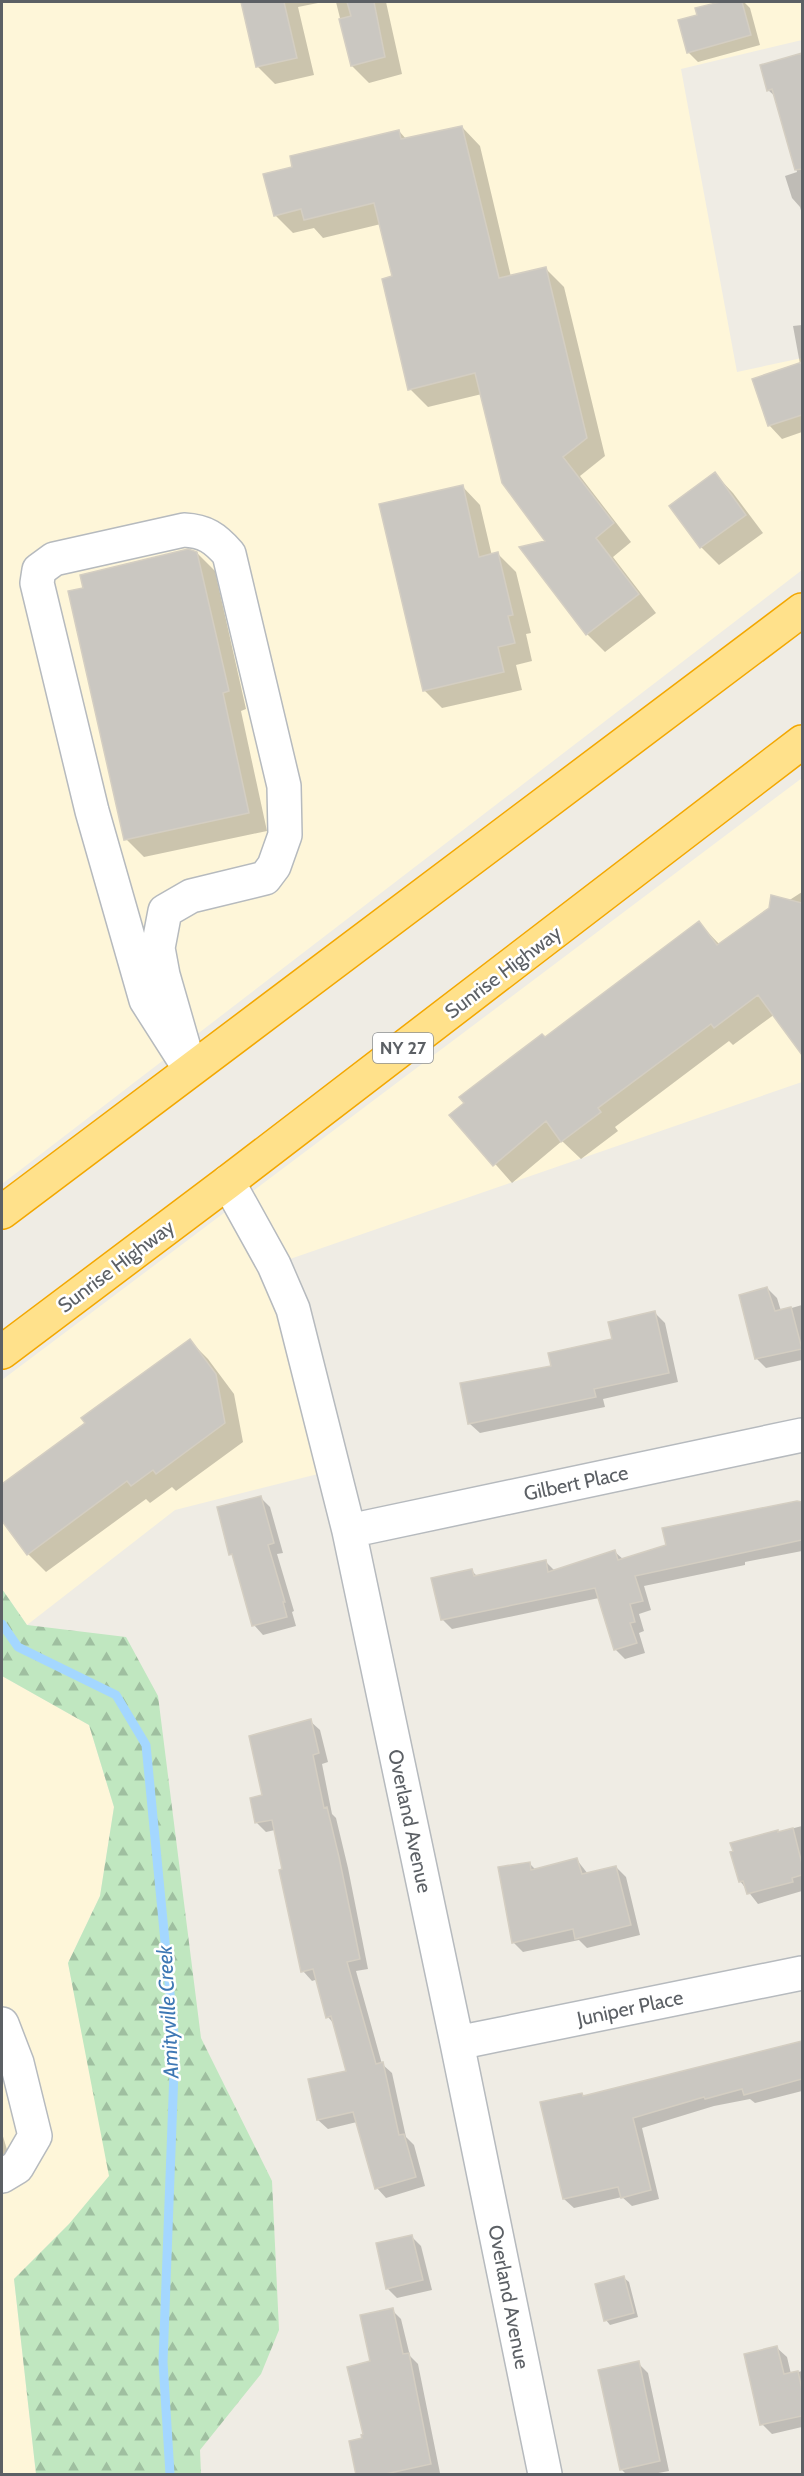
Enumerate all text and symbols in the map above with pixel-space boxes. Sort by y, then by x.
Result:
street label: Sunrise Highway [440,920,566,1024]
road number: NY 27 [373,1033,433,1063]
street label: Sunrise Highway [53,1214,179,1318]
street label: Gilbert Place [522,1460,630,1506]
street label: Overland Avenue [383,1747,437,1895]
water label: Amityville Creek [151,1944,184,2080]
street label: Juniper Place [574,1985,685,2031]
street label: Overland Avenue [483,2223,535,2371]

